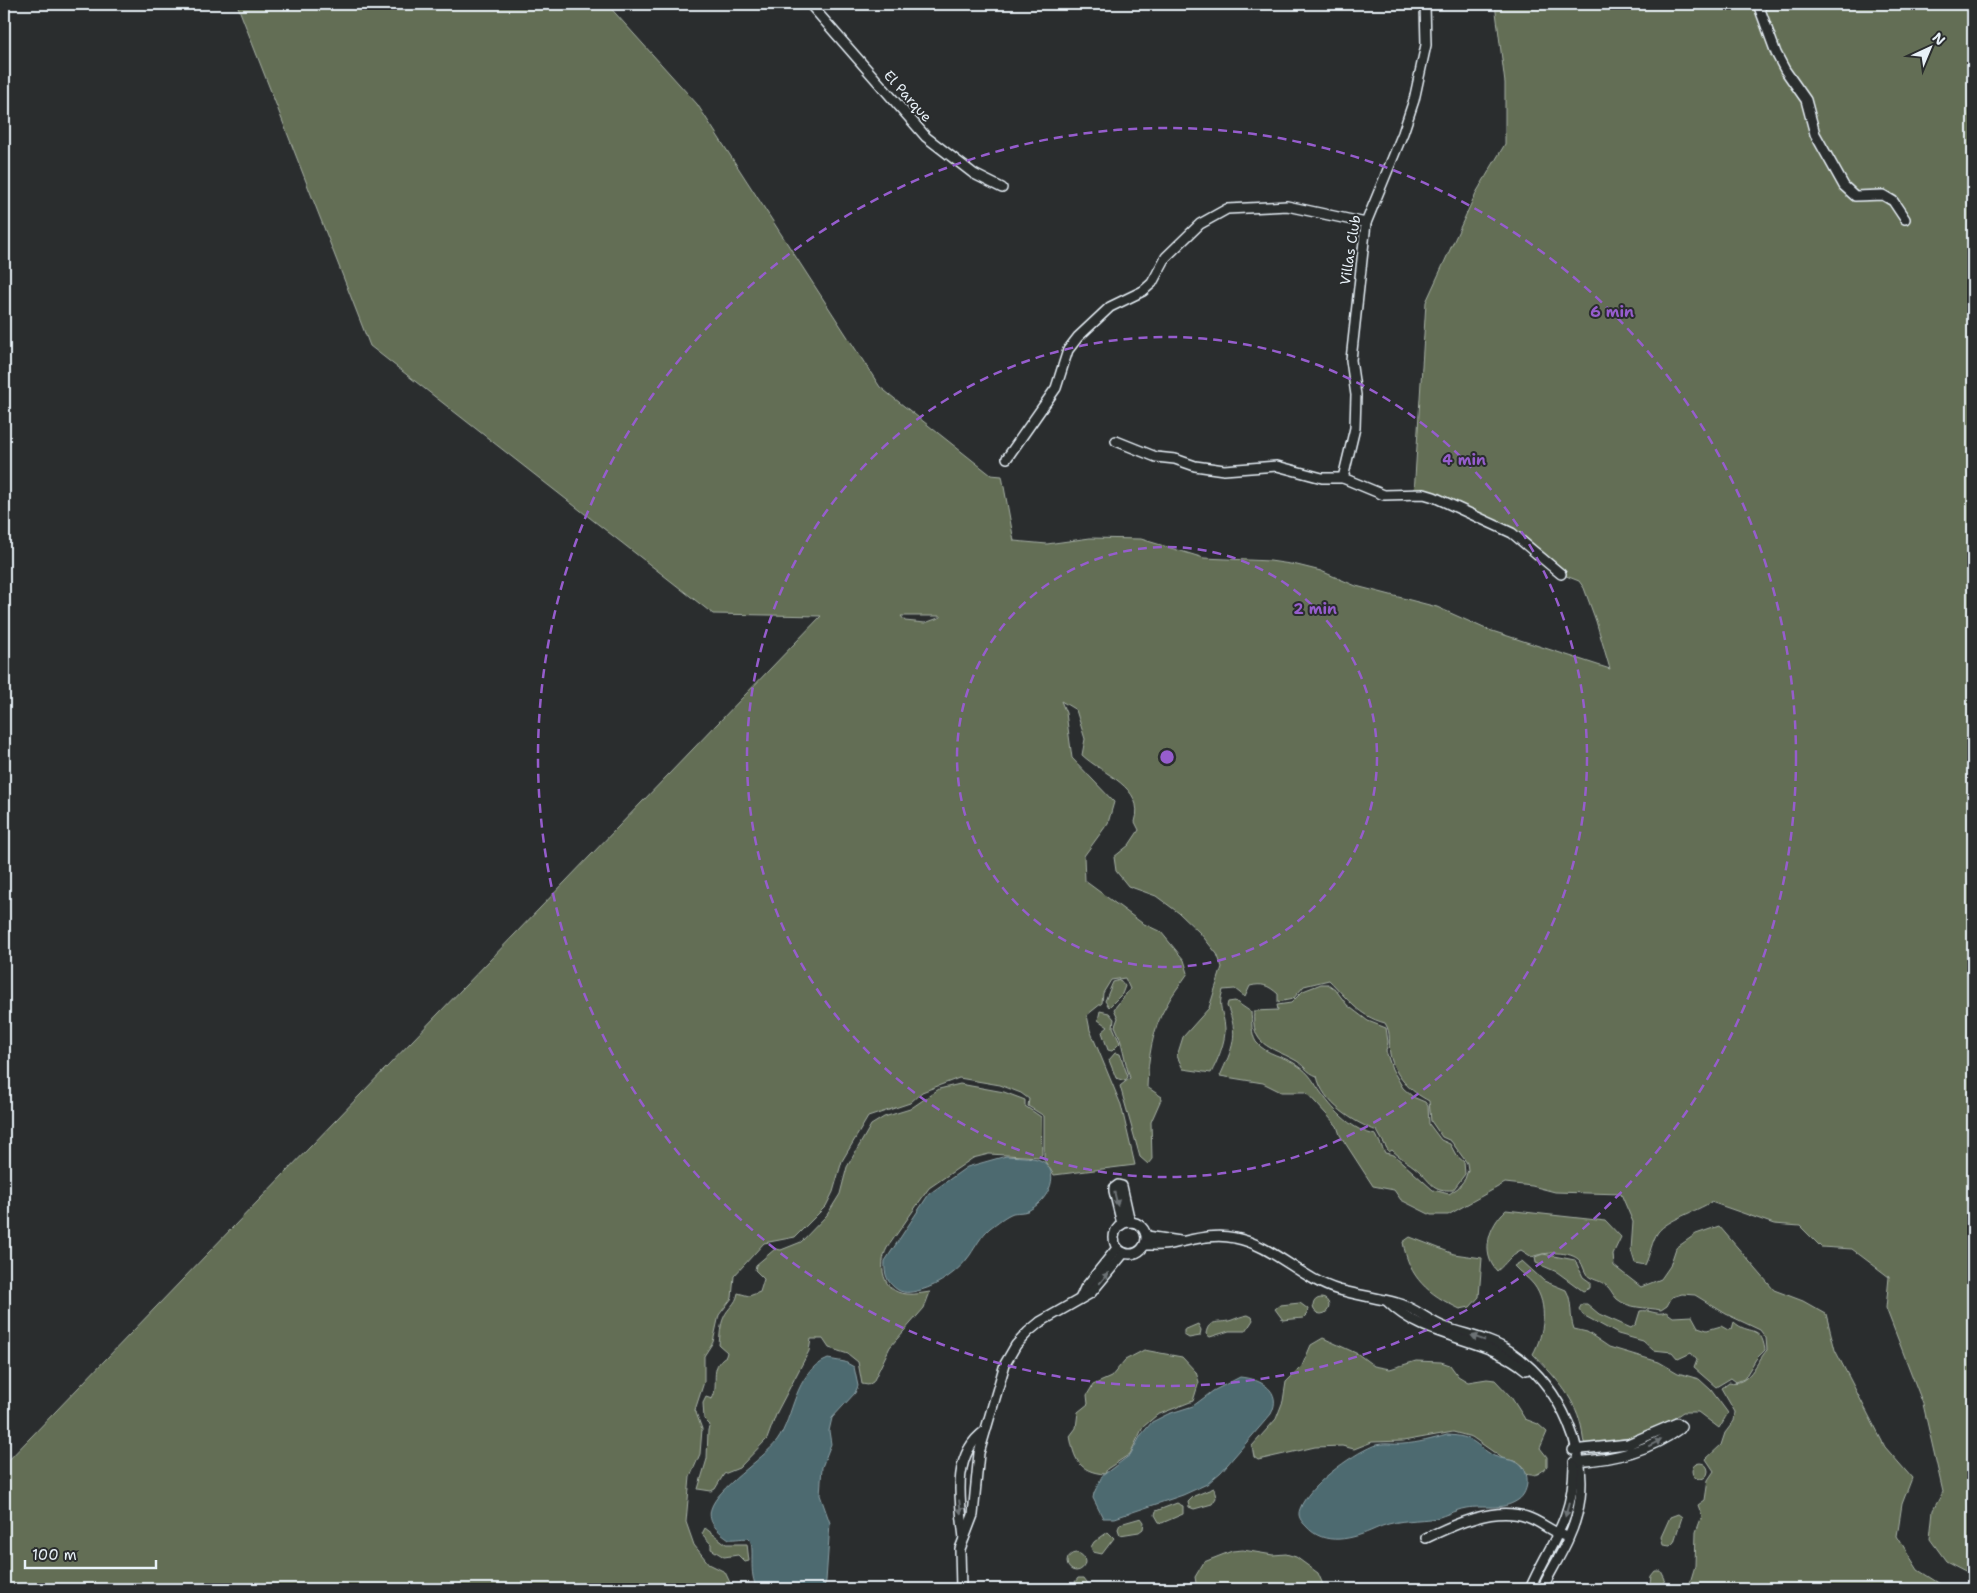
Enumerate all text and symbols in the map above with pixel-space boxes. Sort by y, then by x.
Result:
north arrow [1904,22,1954,72]
text: N [1929,28,1949,49]
street label: El Parque [880,66,936,126]
street label: Villas Club [1336,214,1364,286]
text: 6 min [1590,302,1634,322]
text: 4 min [1442,450,1486,470]
text: 2 min [1293,599,1337,619]
centre of rings [1158,748,1176,766]
one-way arrow [1112,1192,1120,1207]
one-way arrow [1098,1273,1110,1285]
one-way arrow [1470,1333,1485,1341]
one-way arrow [1648,1439,1662,1447]
one-way arrow [956,1499,964,1515]
one-way arrow [1563,1503,1571,1518]
scale bar [25,1538,156,1570]
text: 100 m [32,1545,77,1565]

